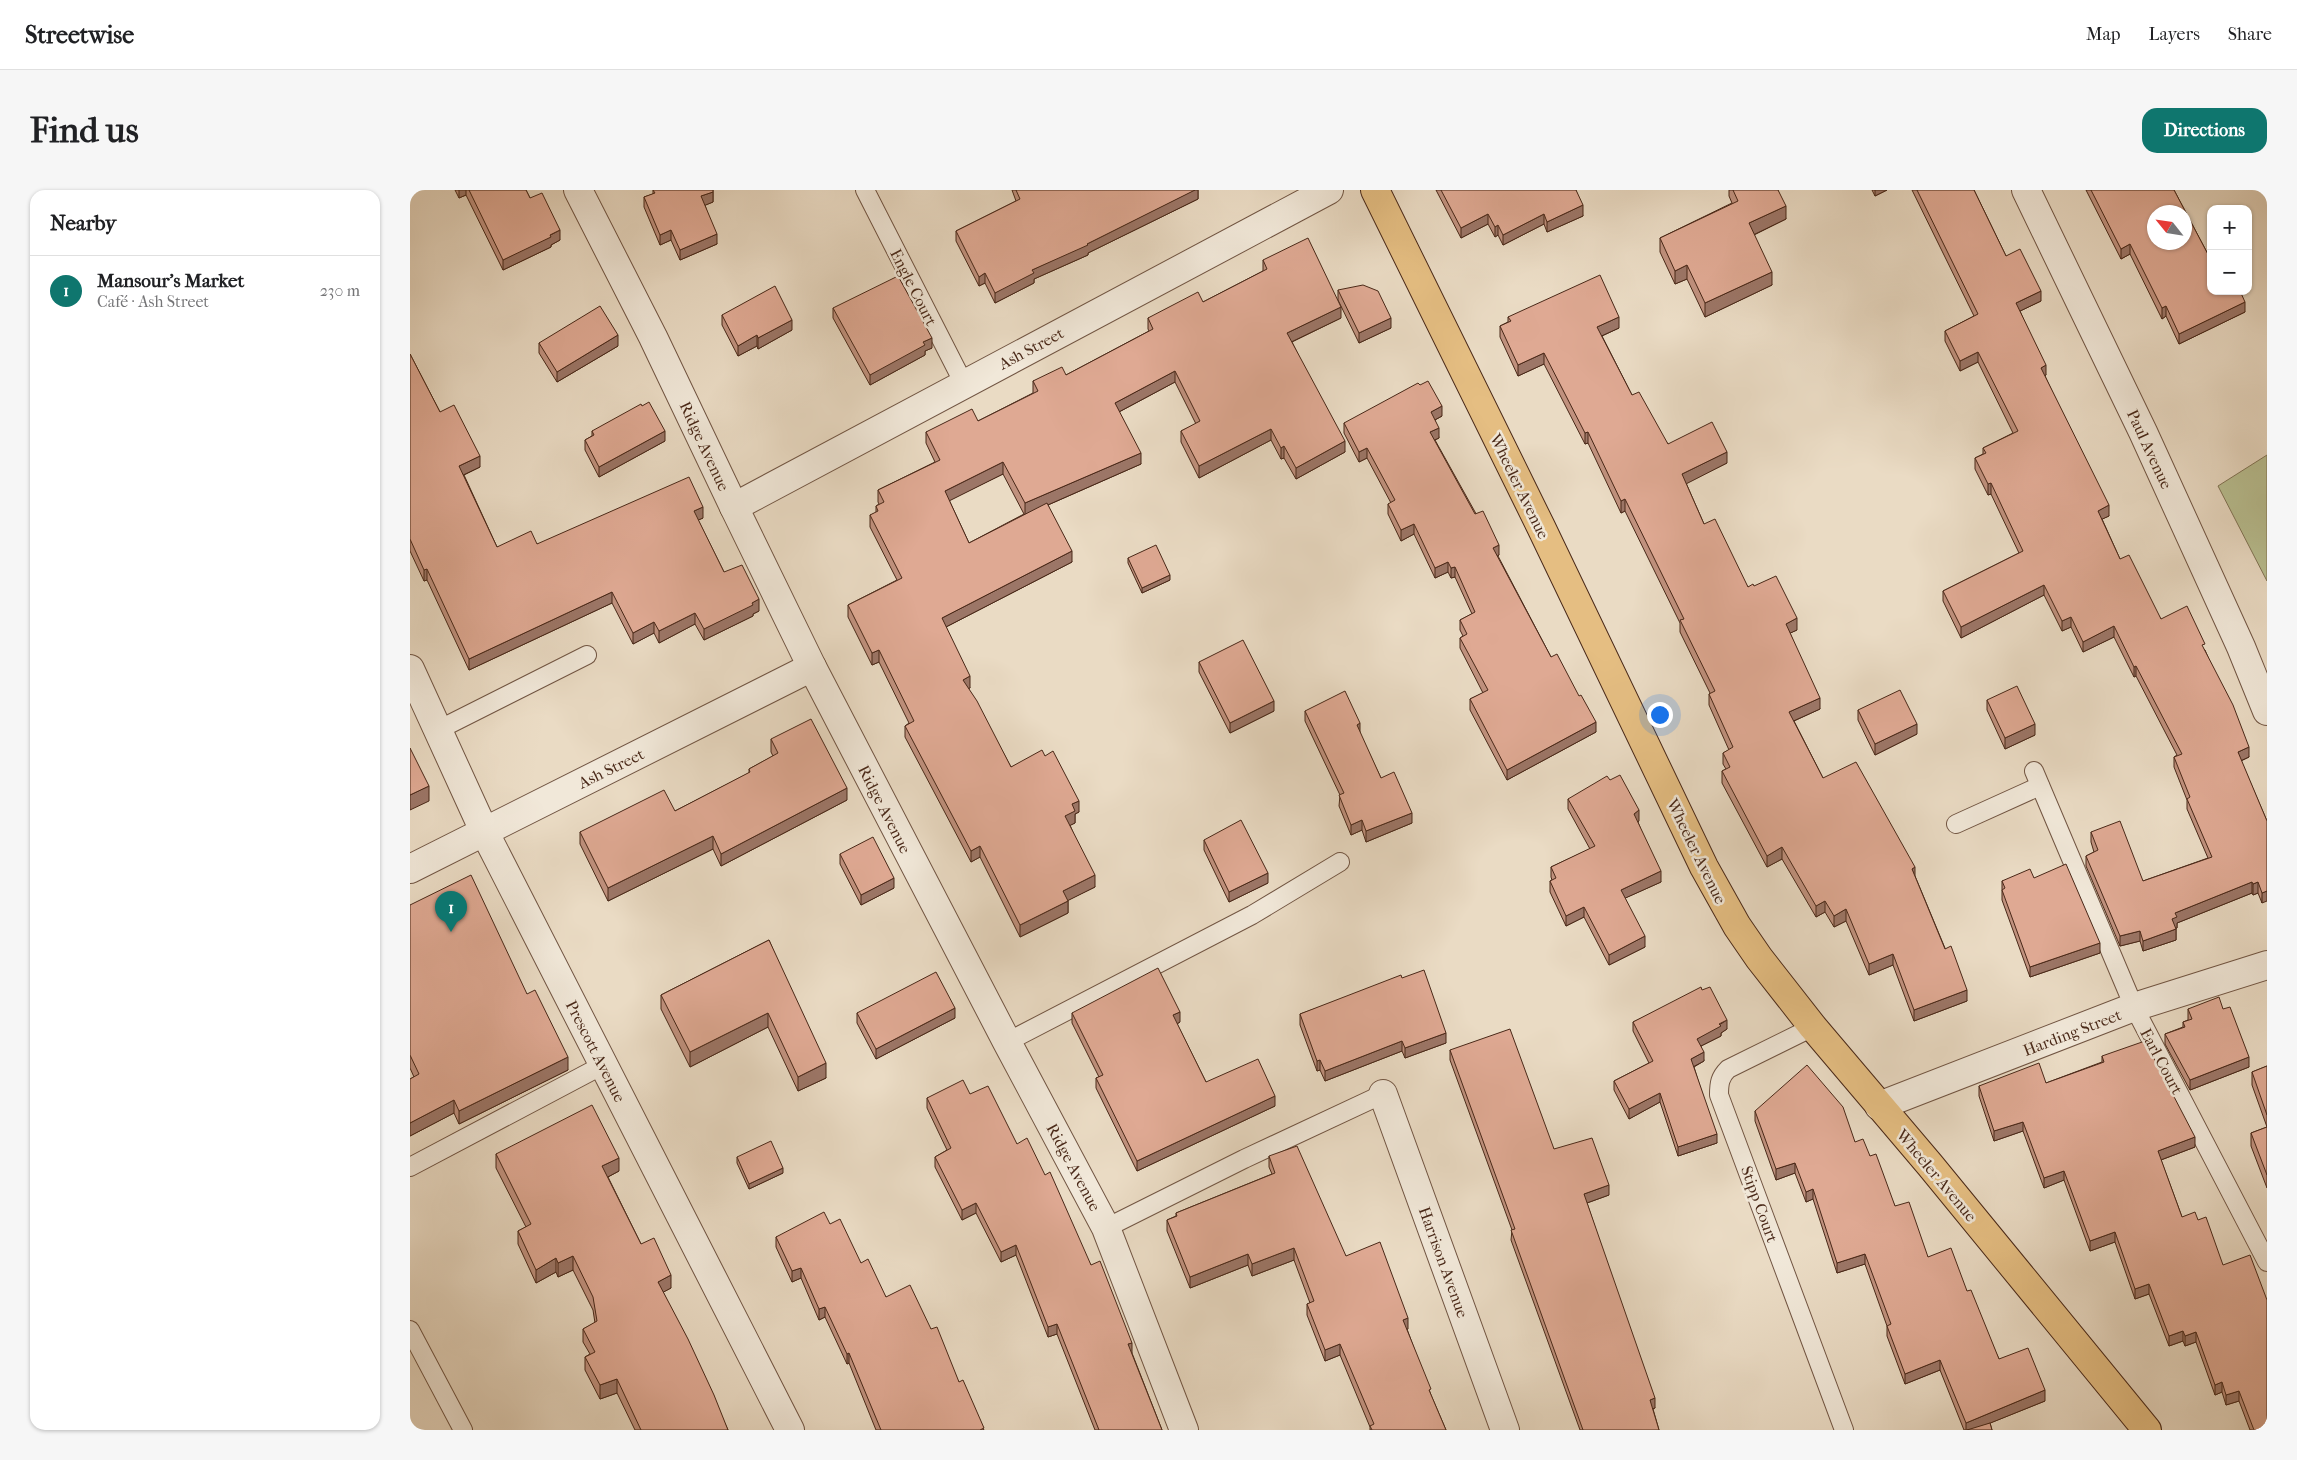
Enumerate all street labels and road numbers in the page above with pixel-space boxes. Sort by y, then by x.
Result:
street label: Engle Court [886,246,941,329]
street label: Ash Street [995,323,1067,374]
street label: Ridge Avenue [676,398,734,494]
street label: Paul Avenue [2123,406,2176,492]
street label: Wheeler Avenue [1485,430,1553,542]
street label: Ash Street [574,744,647,793]
street label: Ridge Avenue [854,762,915,857]
street label: Wheeler Avenue [1662,795,1730,907]
street label: Prescott Avenue [562,997,629,1105]
street label: Harding Street [2020,1005,2124,1060]
street label: Earl Court [2136,1025,2187,1098]
street label: Ridge Avenue [1043,1120,1105,1214]
street label: Wheeler Avenue [1892,1125,1981,1225]
street label: Stipp Court [1737,1163,1782,1245]
street label: Harrison Avenue [1415,1204,1472,1320]

